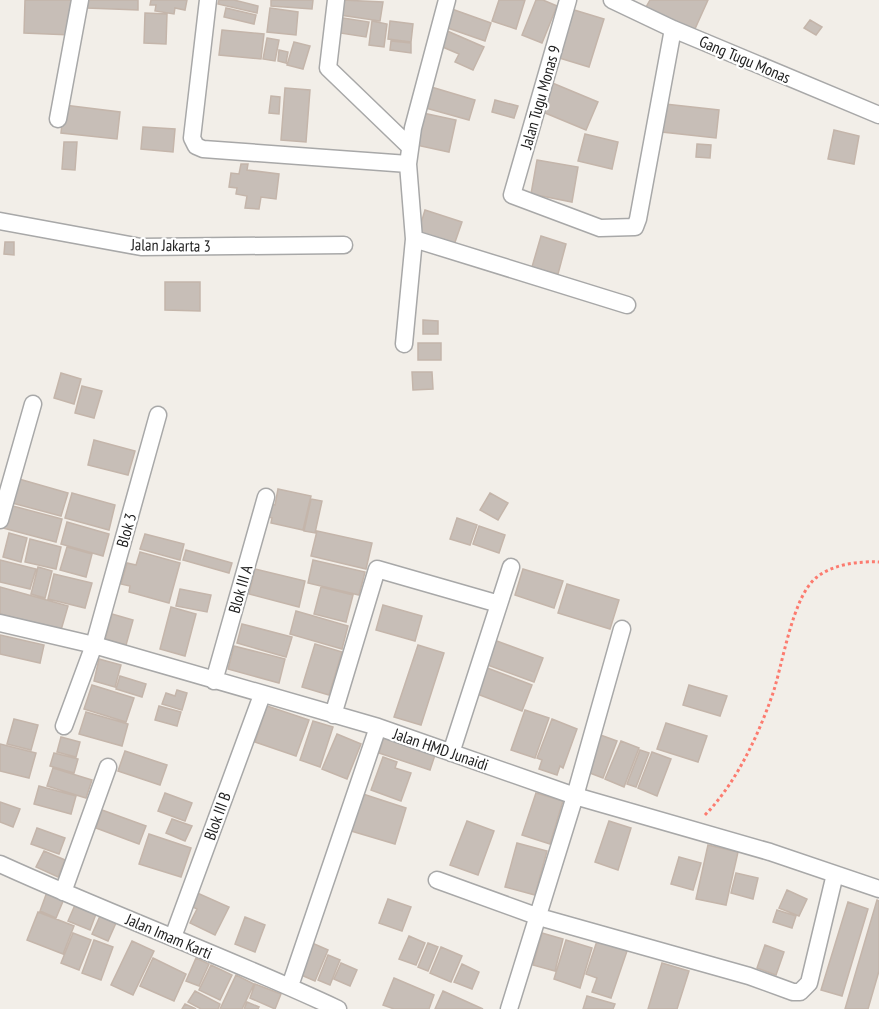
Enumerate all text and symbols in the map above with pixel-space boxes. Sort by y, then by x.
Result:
street label: Gang Tugu Monas [696,31,794,87]
street label: Jalan Tugu Monas 9 [515,43,564,152]
street label: Jalan Jakarta 3 [130,234,211,256]
street label: Blok 3 [112,511,140,549]
street label: Blok III A [224,562,256,615]
street label: Jalan HMD Junaidi [390,723,491,775]
street label: Blok III B [199,789,235,843]
street label: Jalan Imam Karti [122,908,215,963]

